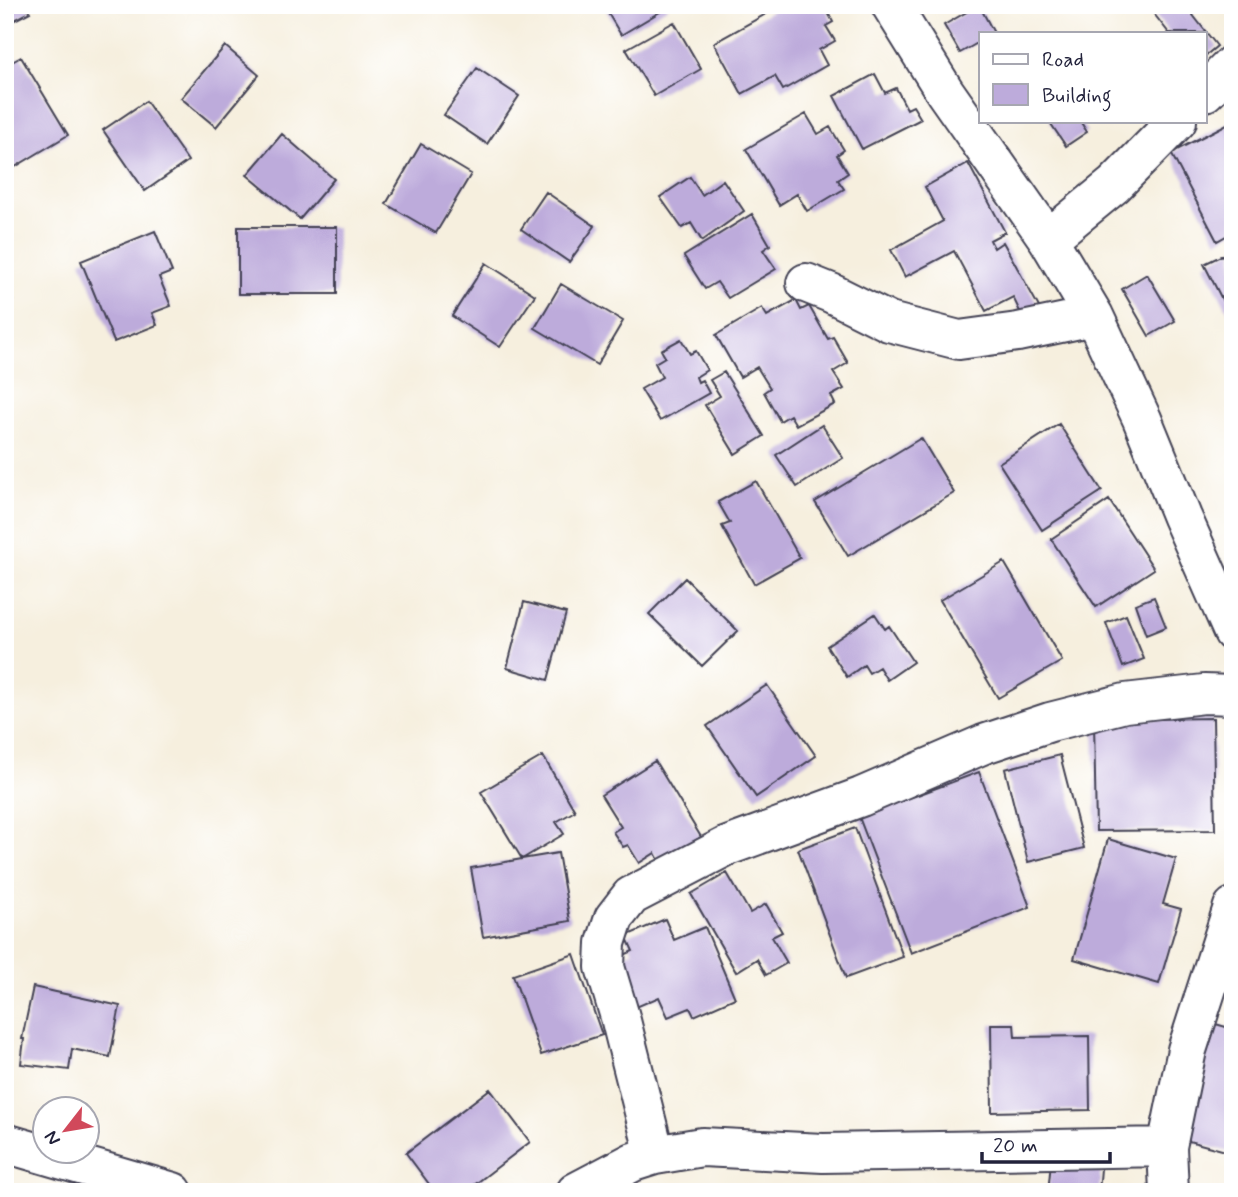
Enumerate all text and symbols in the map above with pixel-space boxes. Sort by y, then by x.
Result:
legend [979,32,1206,122]
text: Road [1042,46,1084,74]
text: Building [1042,82,1112,112]
north arrow [32,1096,102,1166]
scale bar [982,1120,1110,1164]
text: N [39,1126,67,1150]
text: 20 m [993,1132,1038,1160]

